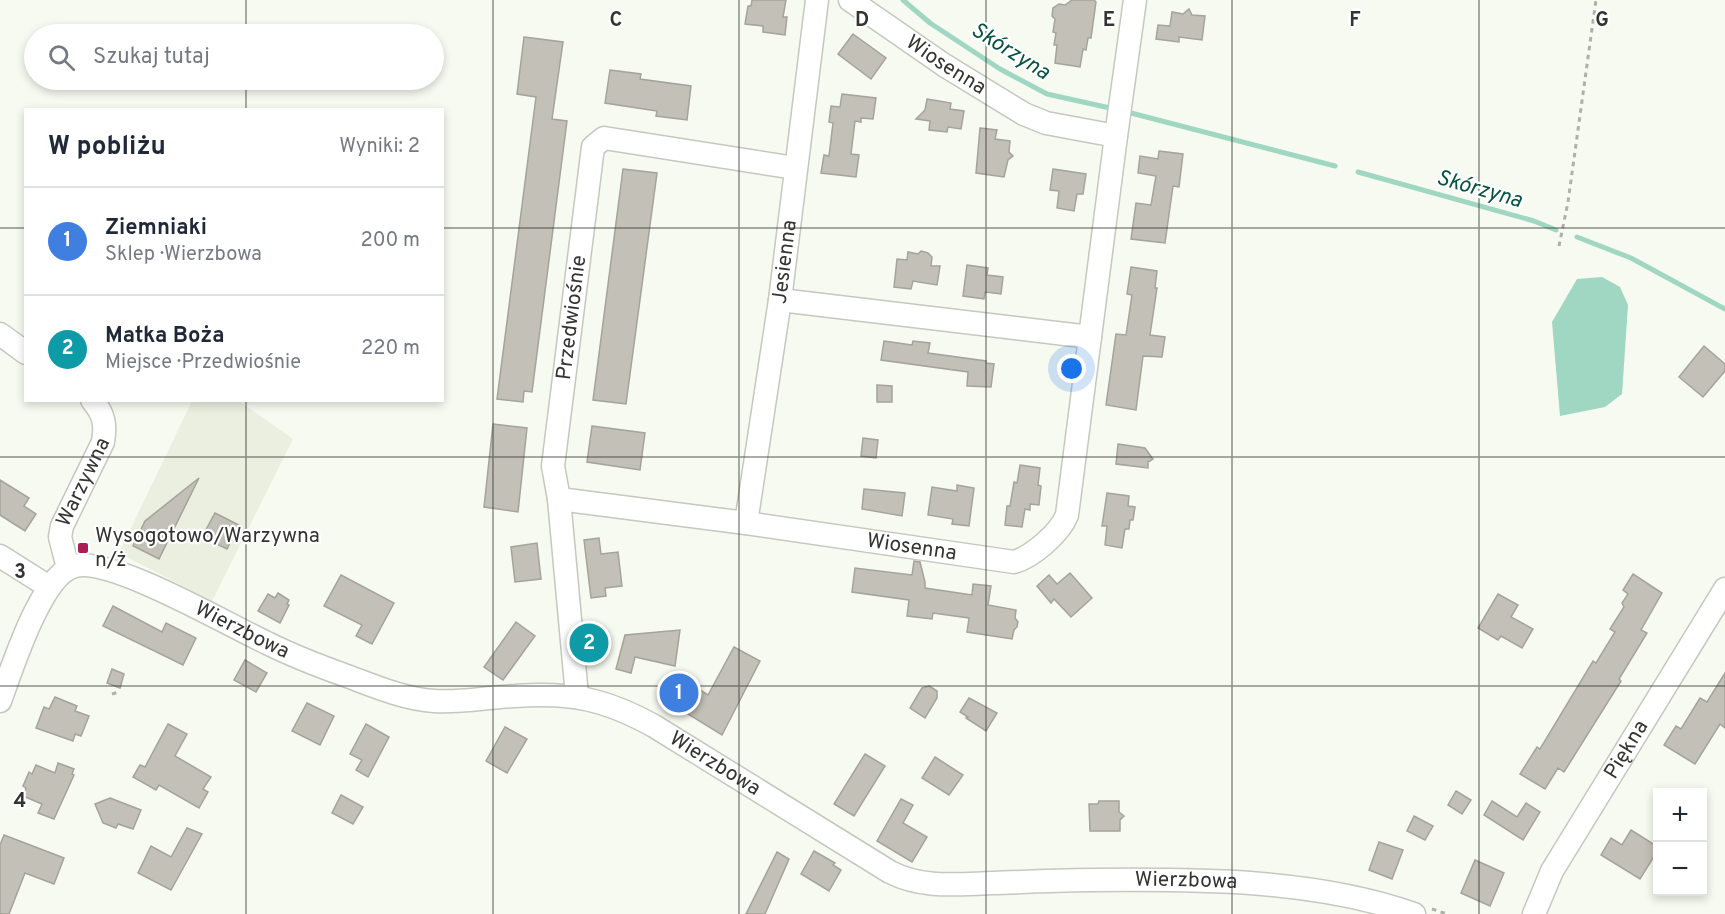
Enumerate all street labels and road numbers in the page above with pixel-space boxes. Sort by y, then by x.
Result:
street label: Wiosenna [900,29,991,101]
street label: Jesienna [766,218,803,305]
street label: Przedwiośnie [550,254,593,381]
street label: Warzywna [50,433,117,531]
street label: Wiosenna [865,527,959,567]
street label: Wierzbowa [190,595,294,665]
street label: Piękna [1598,715,1655,784]
street label: Wierzbowa [664,725,766,802]
street label: Wierzbowa [1135,866,1238,896]

